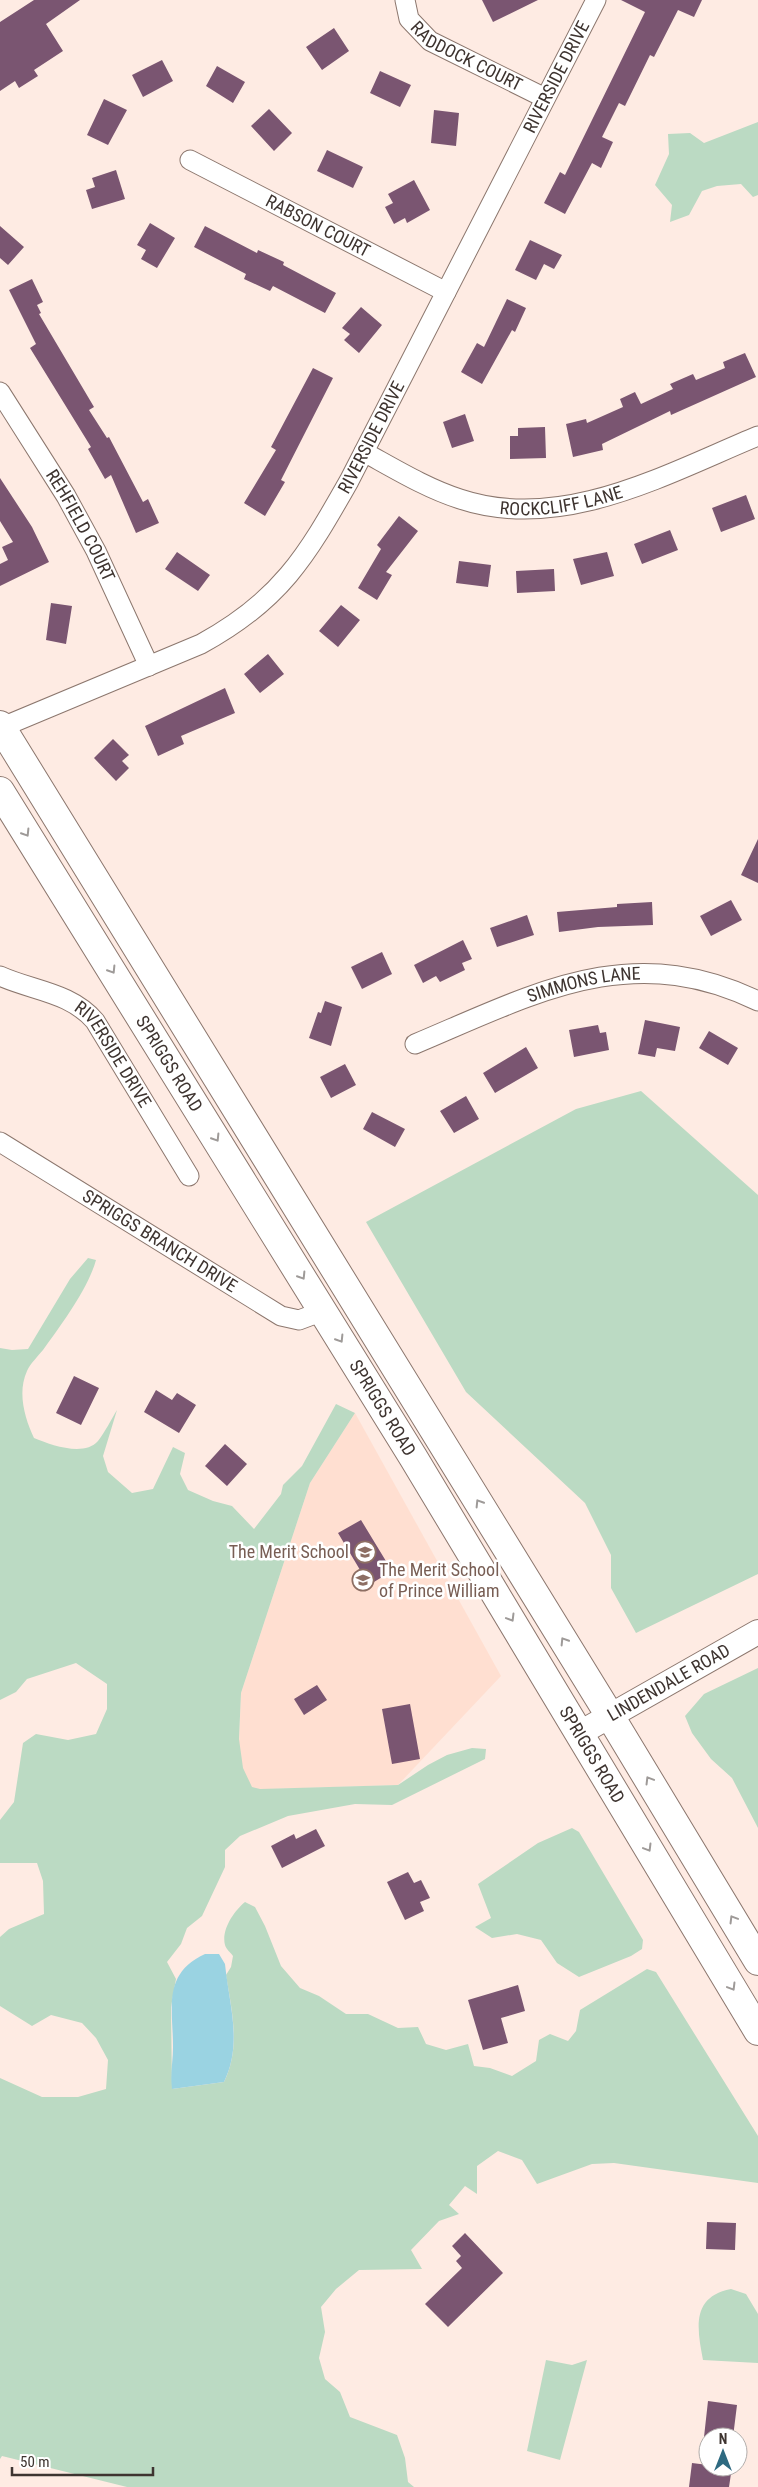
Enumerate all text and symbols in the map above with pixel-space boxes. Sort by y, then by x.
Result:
street label: RADDOCK COURT [407,17,526,95]
street label: RIVERSIDE DRIVE [519,17,594,136]
street label: RABSON COURT [262,190,374,261]
street label: RIVERSIDE DRIVE [333,377,409,497]
street label: REHFIELD COURT [42,465,119,584]
street label: ROCKCLIFF LANE [499,481,625,519]
one-way arrow [19,827,29,836]
street label: SIMMONS LANE [524,962,641,1006]
one-way arrow [105,965,115,974]
street label: RIVERSIDE DRIVE [71,996,156,1111]
street label: SPRIGGS ROAD [132,1012,207,1115]
one-way arrow [210,1133,220,1142]
street label: SPRIGGS BRANCH DRIVE [79,1185,241,1296]
one-way arrow [295,1271,305,1280]
one-way arrow [334,1334,344,1343]
street label: SPRIGGS ROAD [345,1356,421,1460]
one-way arrow [476,1499,485,1508]
school or university icon: The Merit School [353,1540,377,1564]
place label: The Merit School [229,1541,349,1562]
place label: The Merit School of Prince William [379,1559,499,1601]
school or university icon: The Merit School of Prince William [351,1568,375,1592]
one-way arrow [505,1613,515,1622]
one-way arrow [561,1638,571,1647]
street label: LINDENDALE ROAD [603,1639,733,1725]
street label: SPRIGGS ROAD [555,1702,629,1807]
one-way arrow [645,1776,655,1785]
one-way arrow [641,1843,651,1852]
one-way arrow [729,1916,739,1925]
one-way arrow [725,1982,735,1991]
north arrow [698,2427,748,2477]
text: N [719,2431,727,2447]
scale bar [12,2444,154,2476]
text: 50 m [20,2453,50,2471]

